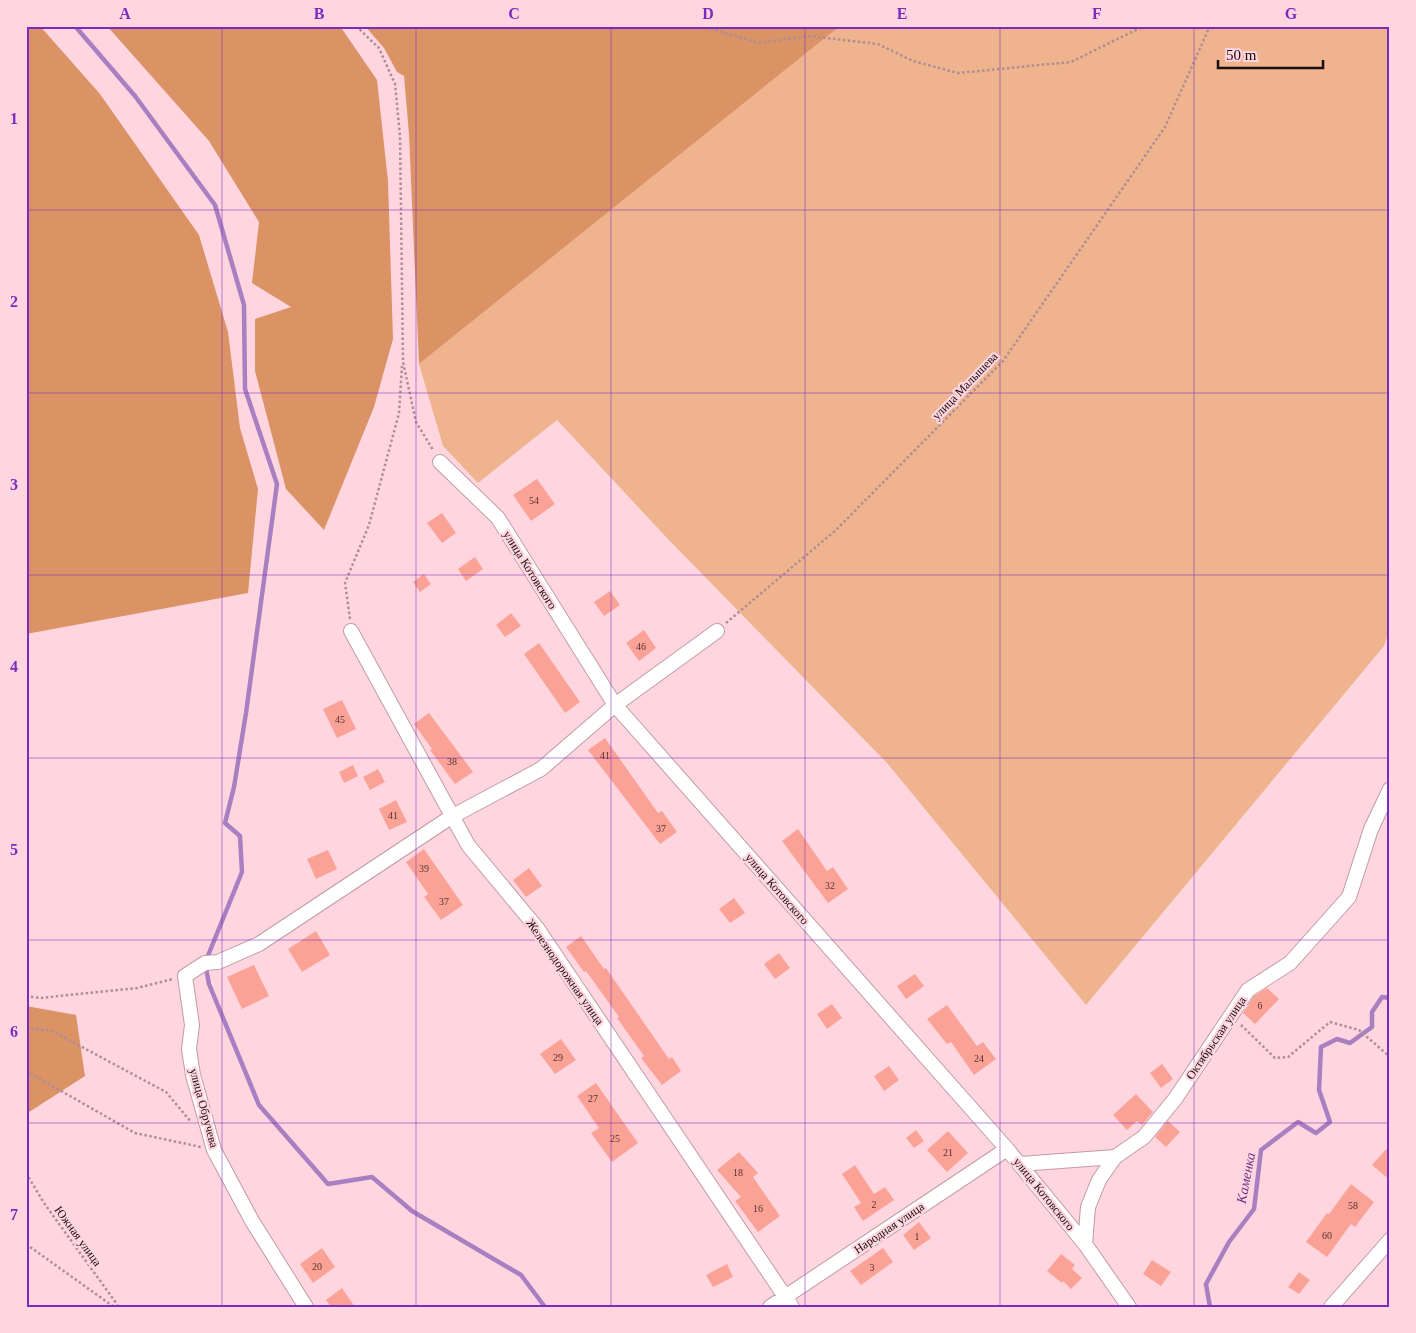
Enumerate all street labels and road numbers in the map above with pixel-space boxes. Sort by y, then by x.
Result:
street label: улица Малышева [929,349,1001,423]
street label: улица Котовского [500,528,560,612]
street label: улица Котовского [742,851,812,927]
street label: Железнодорожная улица [523,916,607,1028]
street label: Октябрьская улица [1183,993,1249,1082]
street label: улица Обручева [187,1067,221,1150]
street label: улица Котовского [1010,1155,1078,1233]
street label: Народная улица [851,1199,927,1257]
street label: Южная улица [52,1203,105,1269]

